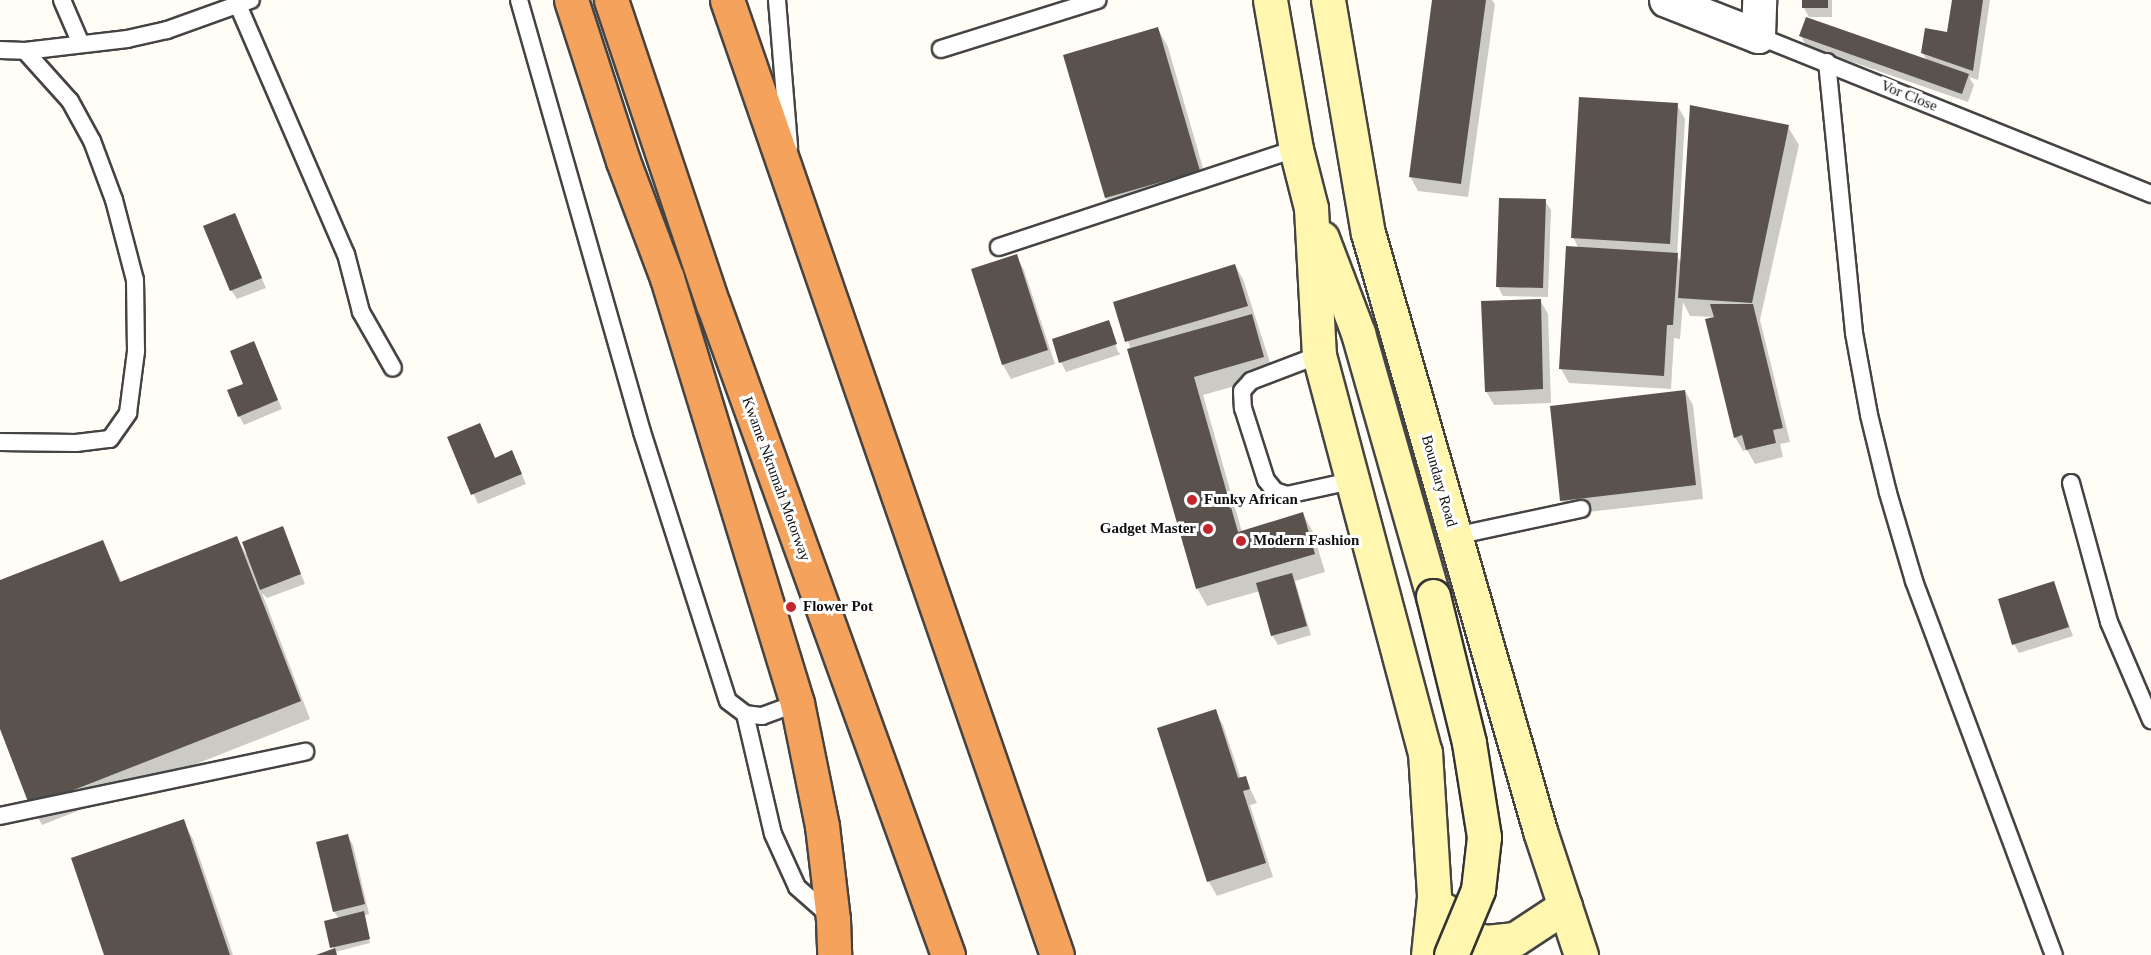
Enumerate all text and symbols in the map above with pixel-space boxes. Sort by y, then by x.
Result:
street label: Vor Close [1878,77,1940,115]
street label: Kwame Nkrumah Motorway [738,395,814,563]
street label: Boundary Road [1417,433,1461,529]
place label: Funky African [1204,491,1299,509]
marker: Funky African [1185,493,1199,507]
place label: Gadget Master [1100,520,1196,538]
marker: Gadget Master [1201,522,1215,536]
place label: Modern Fashion [1253,532,1359,550]
marker: Modern Fashion [1234,534,1248,548]
place label: Flower Pot [803,598,873,616]
marker: Flower Pot [784,600,798,614]

